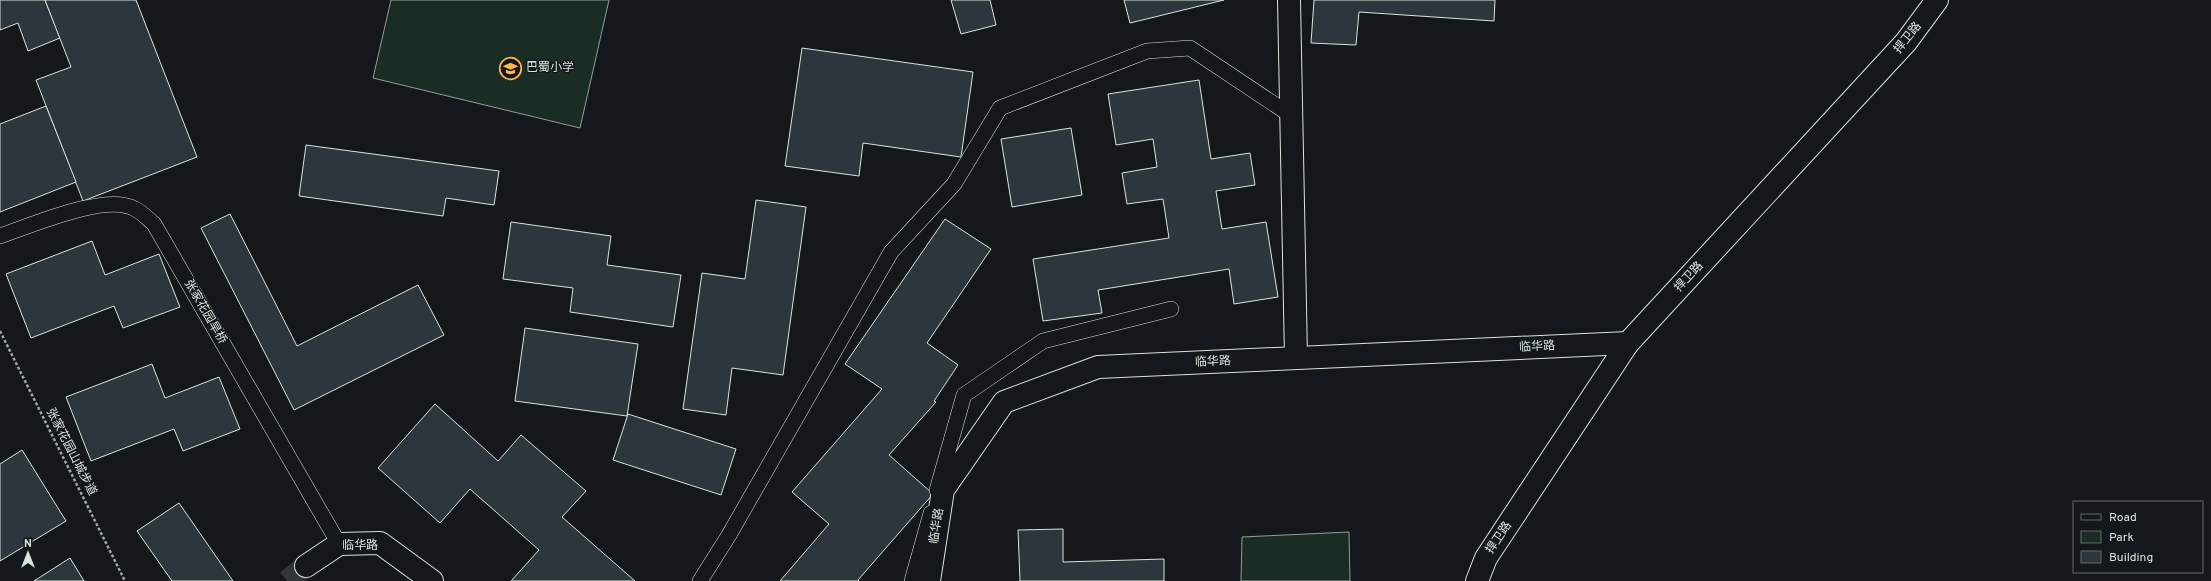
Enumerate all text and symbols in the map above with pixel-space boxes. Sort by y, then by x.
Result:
street label: 捍卫路 [1890,19,1926,57]
school or university icon: 巴蜀小学 [497,55,523,81]
place label: 巴蜀小学 [526,60,574,76]
street label: 捍卫路 [1671,258,1707,296]
street label: 张家花园旱桥 [180,277,230,347]
street label: 临华路 [1519,338,1555,356]
street label: 临华路 [1195,353,1231,371]
street label: 张家花园山城步道 [42,406,100,498]
legend [2073,501,2203,573]
street label: 临华路 [926,507,948,545]
text: Road [2109,510,2137,526]
street label: 捍卫路 [1482,519,1516,557]
text: Park [2109,530,2134,546]
north arrow [8,533,48,573]
text: N [24,537,32,551]
street label: 临华路 [342,538,378,554]
text: Building [2109,550,2153,566]

